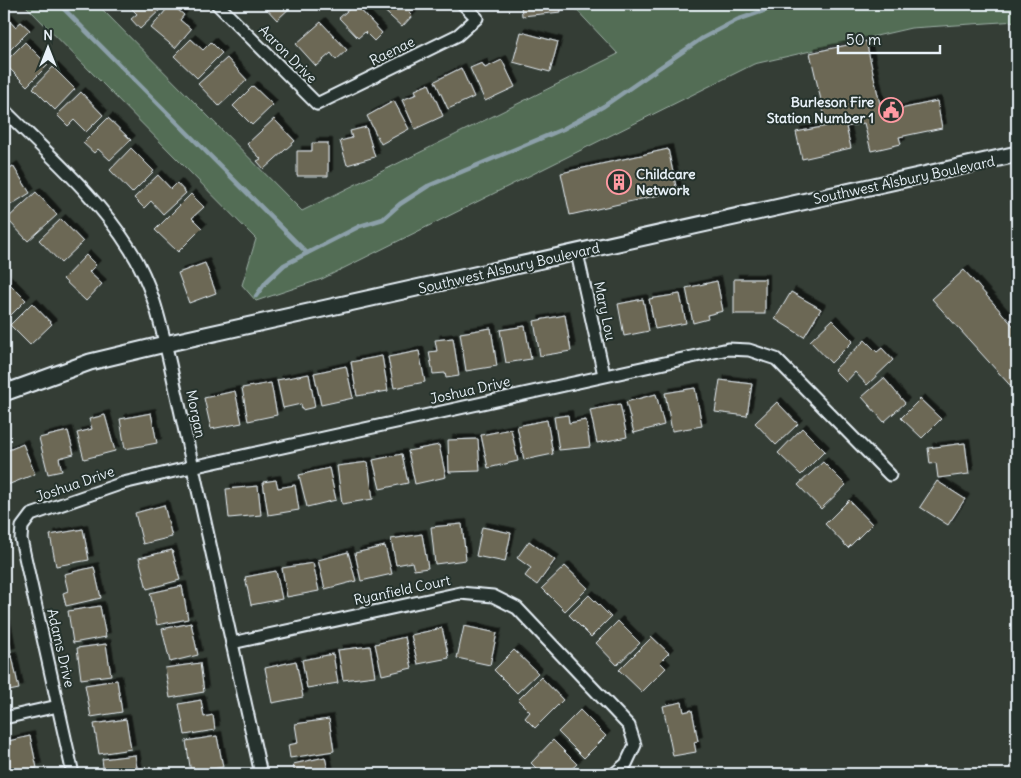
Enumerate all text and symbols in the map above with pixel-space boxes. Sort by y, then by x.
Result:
street label: Aaron Drive [255,21,321,87]
north arrow [22,22,72,72]
scale bar [838,22,941,54]
text: N [43,26,53,44]
text: 50 m [846,30,881,49]
street label: Raenae [367,32,417,70]
place label: Burleson Fire Station Number 1 [767,93,874,127]
public building icon: Burleson Fire Station Number 1 [878,97,904,123]
street label: Southwest Alsbury Boulevard [812,152,996,208]
place label: Childcare Network [636,165,696,199]
building icon: Childcare Network [606,169,632,195]
street label: Southwest Alsbury Boulevard [417,238,601,298]
street label: Mary Lou [590,280,620,342]
street label: Joshua Drive [428,372,512,408]
street label: Morgan [182,388,210,440]
street label: Joshua Drive [33,462,117,506]
street label: Ryanfield Court [352,571,452,609]
street label: Adams Drive [43,607,79,689]

